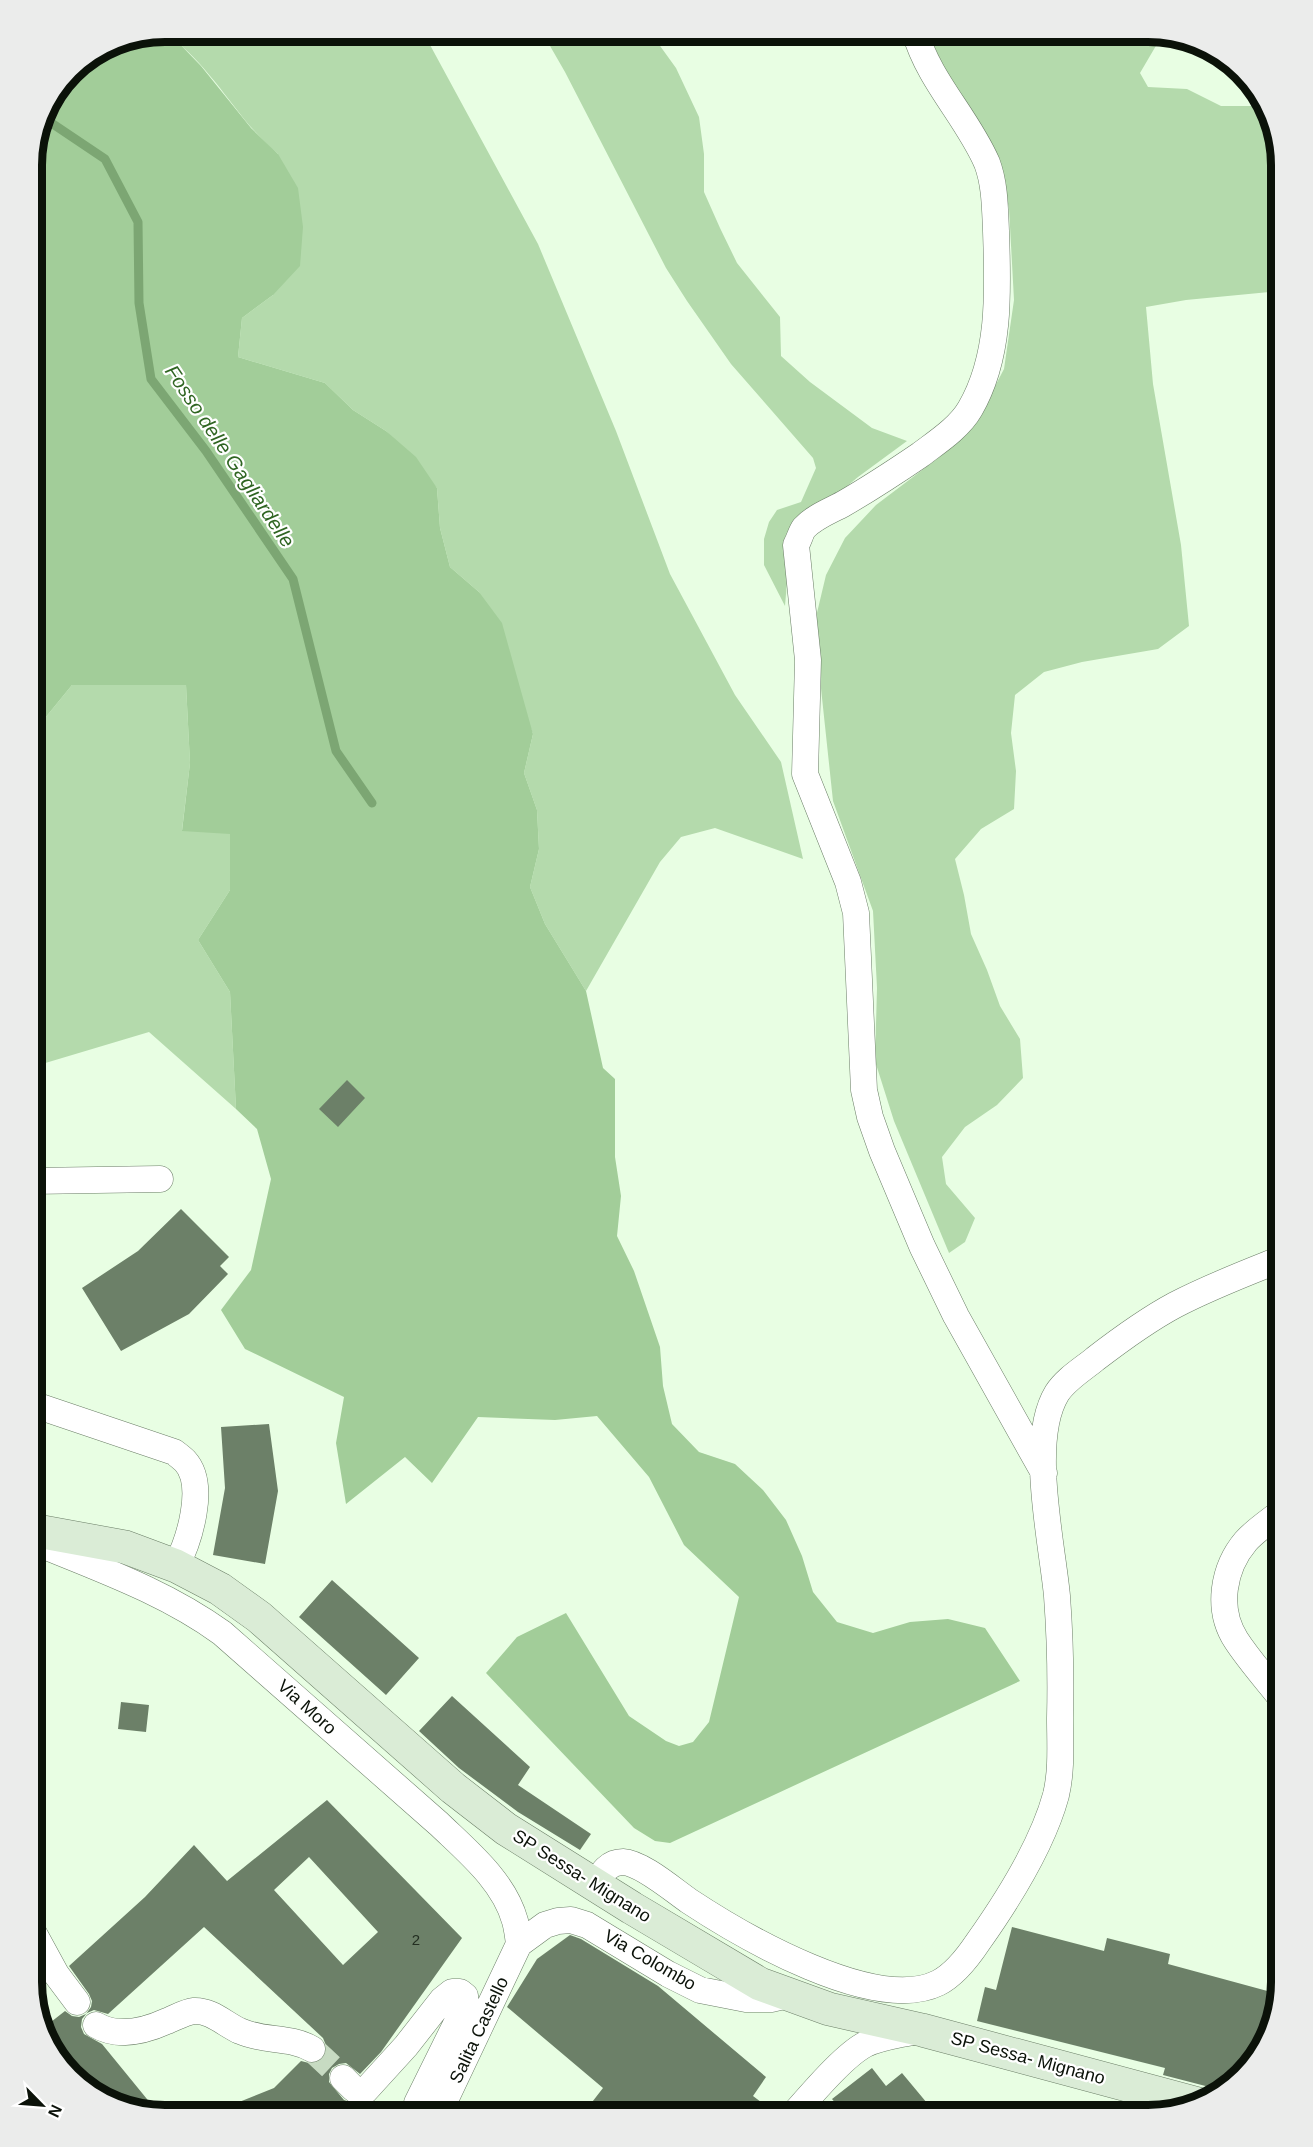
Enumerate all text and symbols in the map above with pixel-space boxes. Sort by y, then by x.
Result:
water label: Fosso delle Gagliardelle [161,361,299,551]
street label: Via Moro [274,1676,340,1738]
street label: SP Sessa- Mignano [509,1825,655,1927]
street label: Via Colombo [601,1926,699,1994]
house number: 2 [412,1931,420,1948]
street label: Salita Castello [446,1974,512,2086]
street label: SP Sessa- Mignano [949,2028,1107,2088]
north arrow [12,2075,72,2135]
text: N [45,2102,65,2120]

